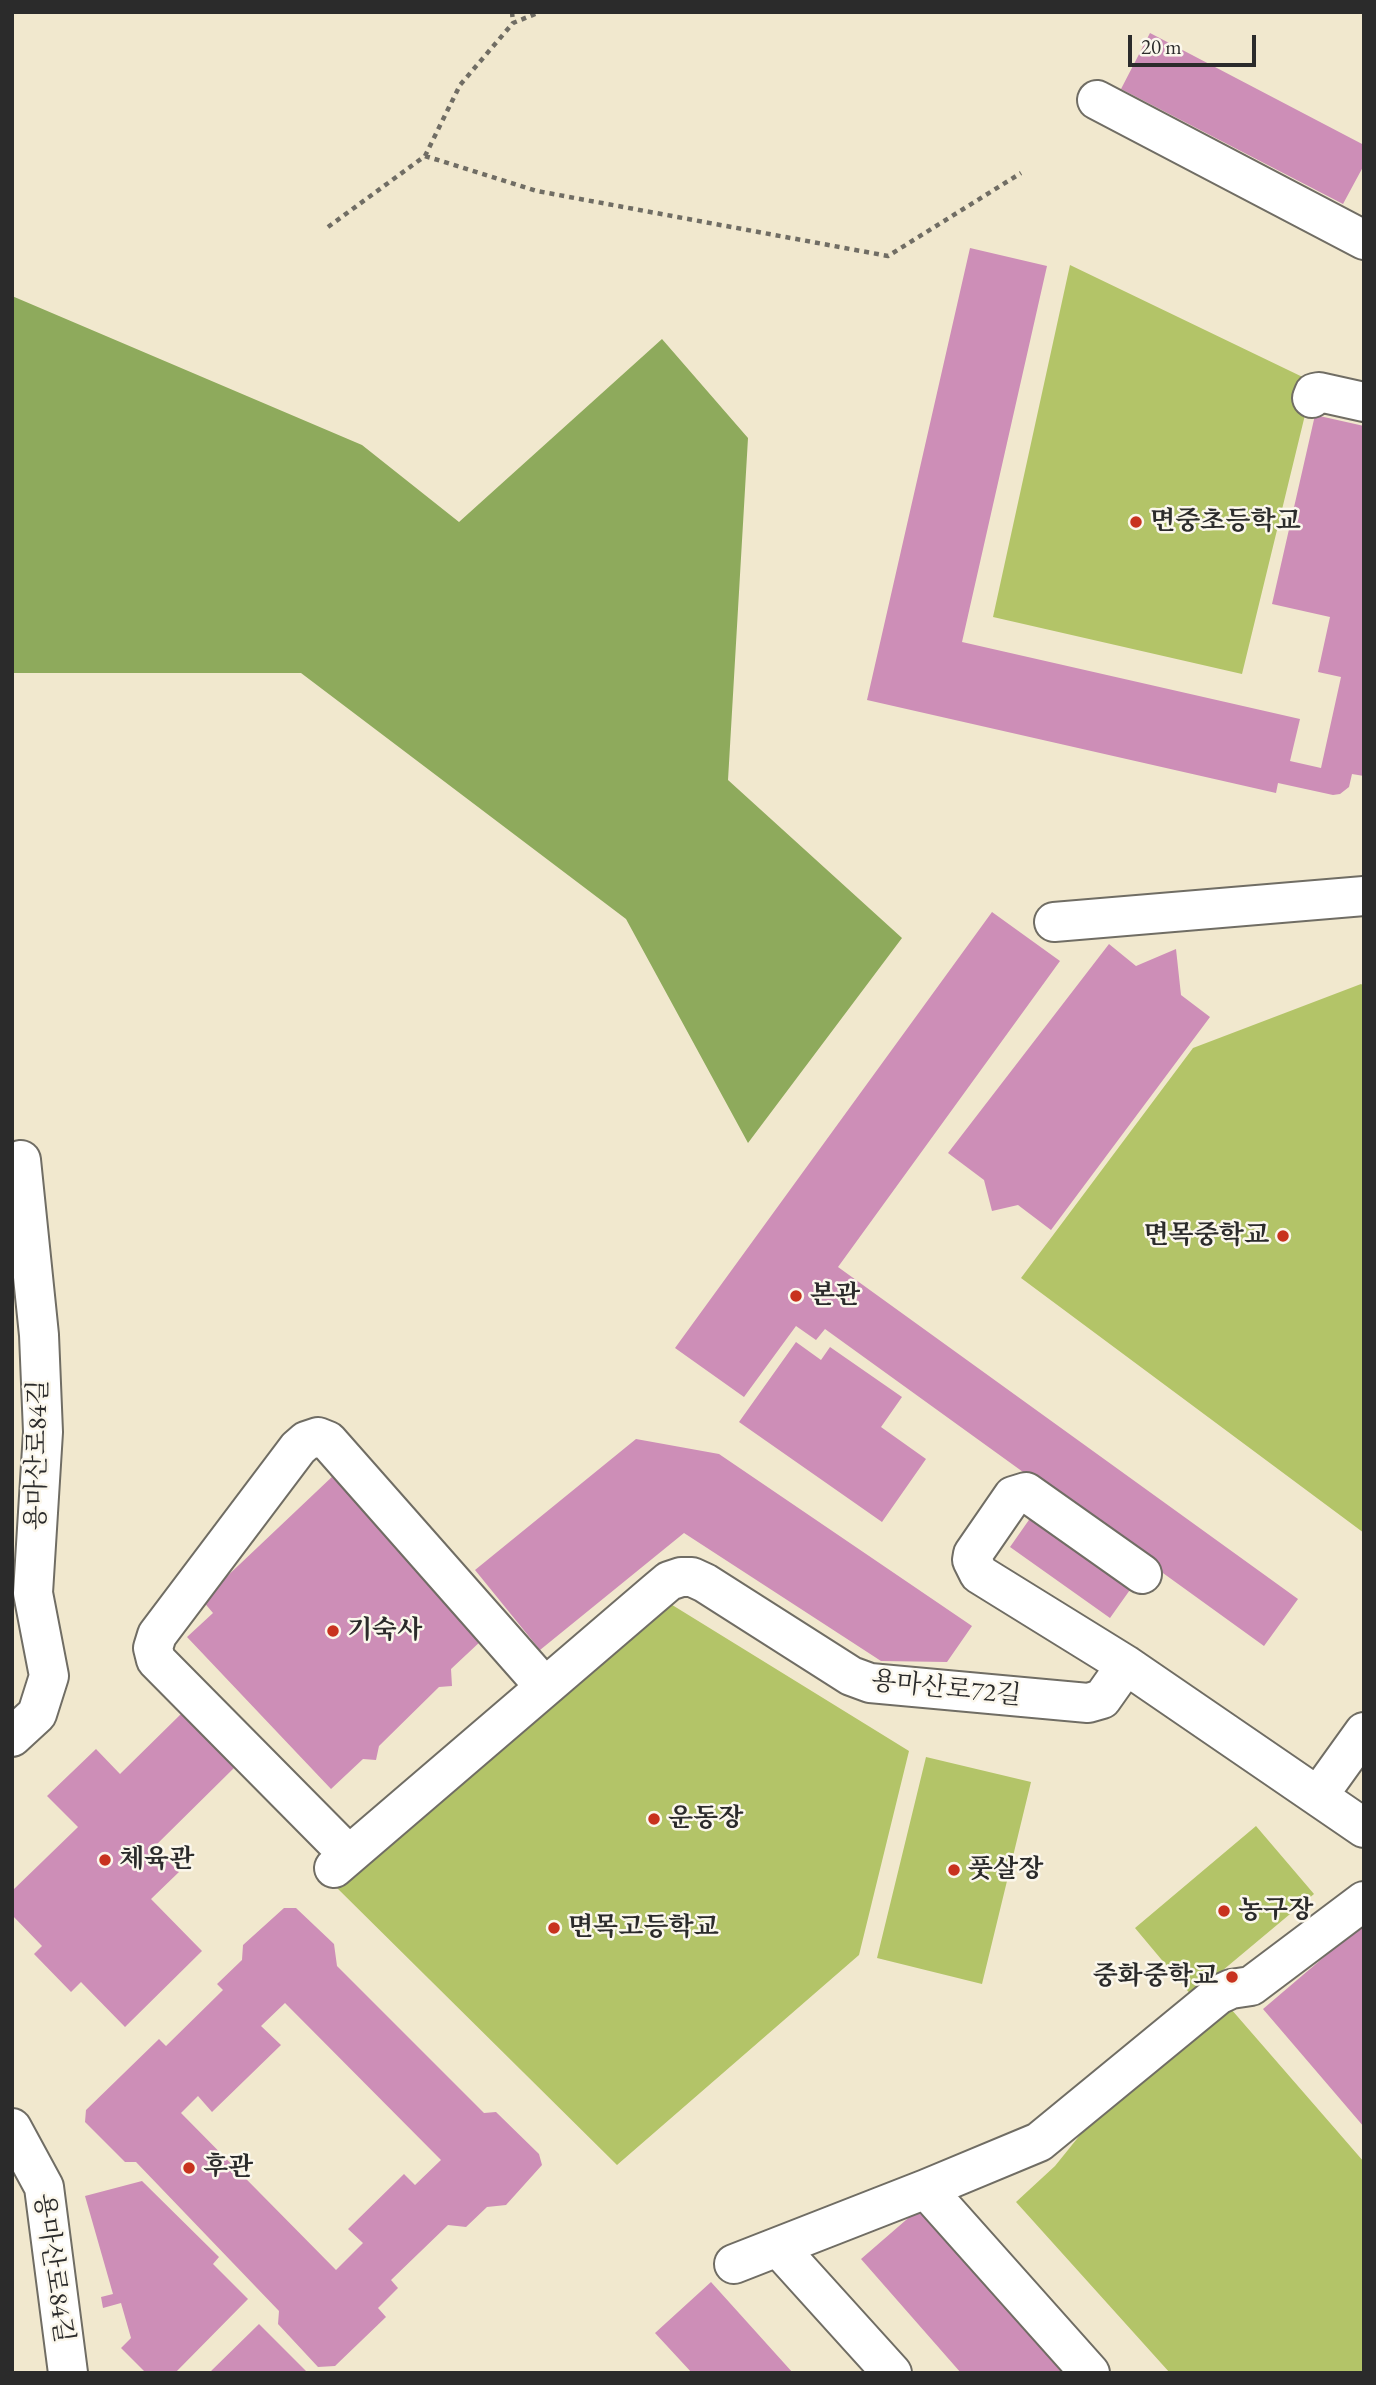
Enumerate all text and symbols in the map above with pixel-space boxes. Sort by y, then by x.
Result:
scale bar [1131,21,1259,65]
text: 20 m [1141,33,1182,60]
place label: 면중초등학교 [1150,506,1301,538]
marker: 면중초등학교 [1128,514,1144,530]
place label: 면목중학교 [1143,1220,1269,1252]
marker: 면목중학교 [1275,1228,1291,1244]
place label: 본관 [810,1280,860,1312]
marker: 본관 [788,1288,804,1304]
street label: 용마산로84길 [21,1379,55,1531]
place label: 기숙사 [347,1615,422,1647]
marker: 기숙사 [325,1623,341,1639]
street label: 용마산로72길 [870,1666,1022,1712]
place label: 운동장 [668,1803,743,1835]
marker: 운동장 [646,1811,662,1827]
place label: 체육관 [119,1844,194,1876]
marker: 체육관 [97,1852,113,1868]
place label: 풋살장 [968,1854,1043,1886]
marker: 풋살장 [946,1862,962,1878]
place label: 농구장 [1238,1895,1313,1927]
marker: 농구장 [1216,1903,1232,1919]
place label: 면목고등학교 [568,1912,719,1944]
marker: 면목고등학교 [546,1920,562,1936]
place label: 중화중학교 [1092,1961,1218,1993]
marker: 중화중학교 [1224,1969,1240,1985]
place label: 후관 [203,2152,253,2184]
marker: 후관 [181,2160,197,2176]
street label: 용마산로84길 [27,2191,79,2345]

